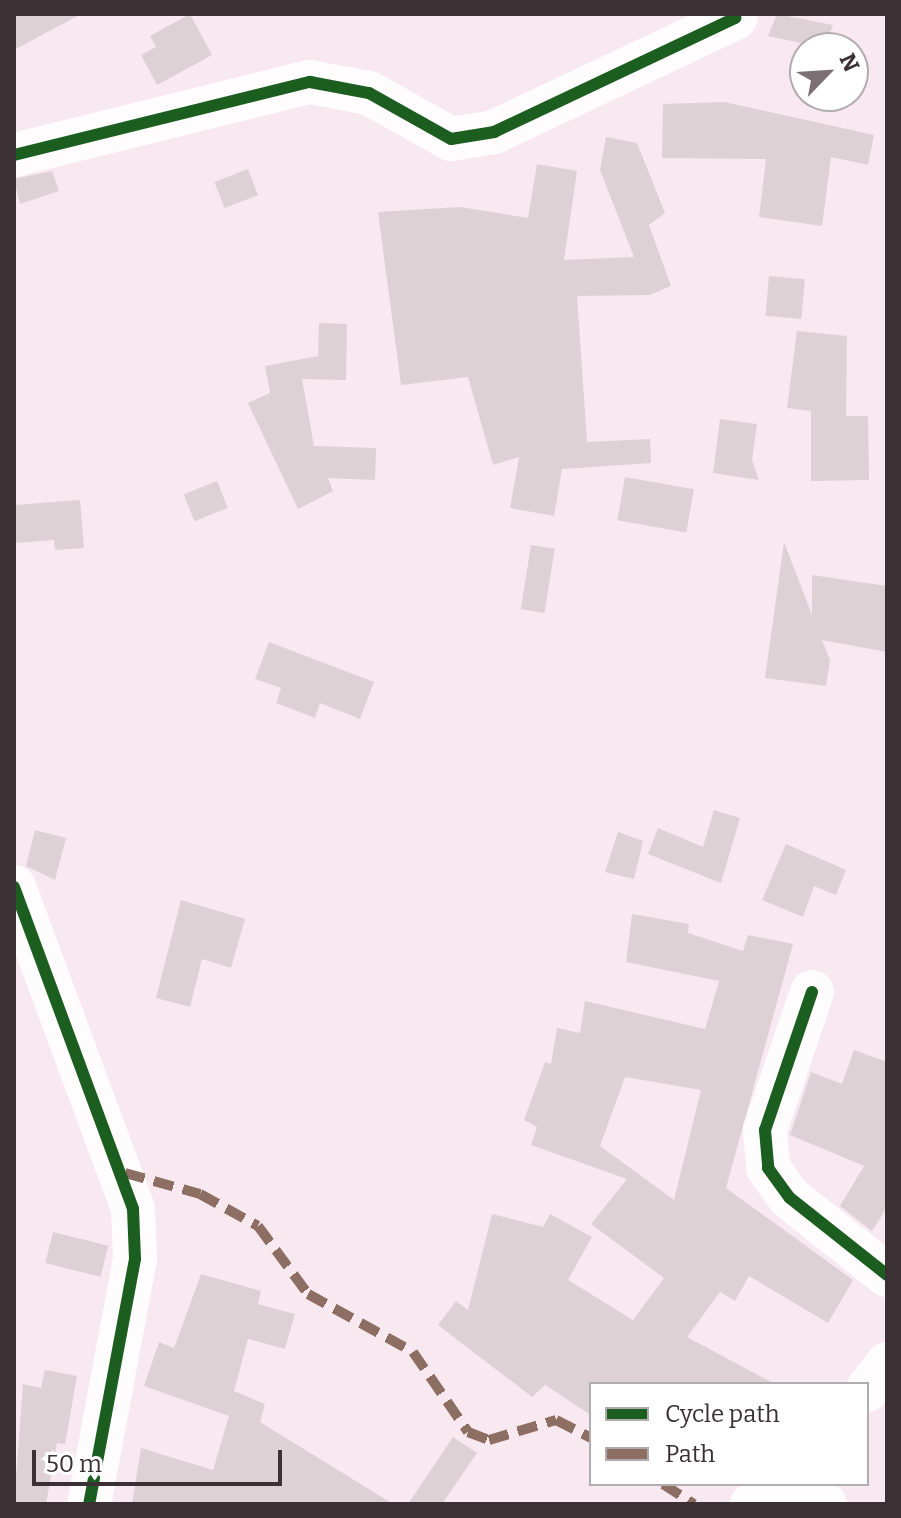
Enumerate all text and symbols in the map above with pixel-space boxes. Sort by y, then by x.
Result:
north arrow [789,32,869,112]
text: N [834,49,865,76]
legend [589,1382,869,1486]
text: Cycle path [665,1400,780,1428]
scale bar [36,1434,286,1484]
text: Path [665,1440,715,1468]
text: 50 m [46,1450,102,1478]

